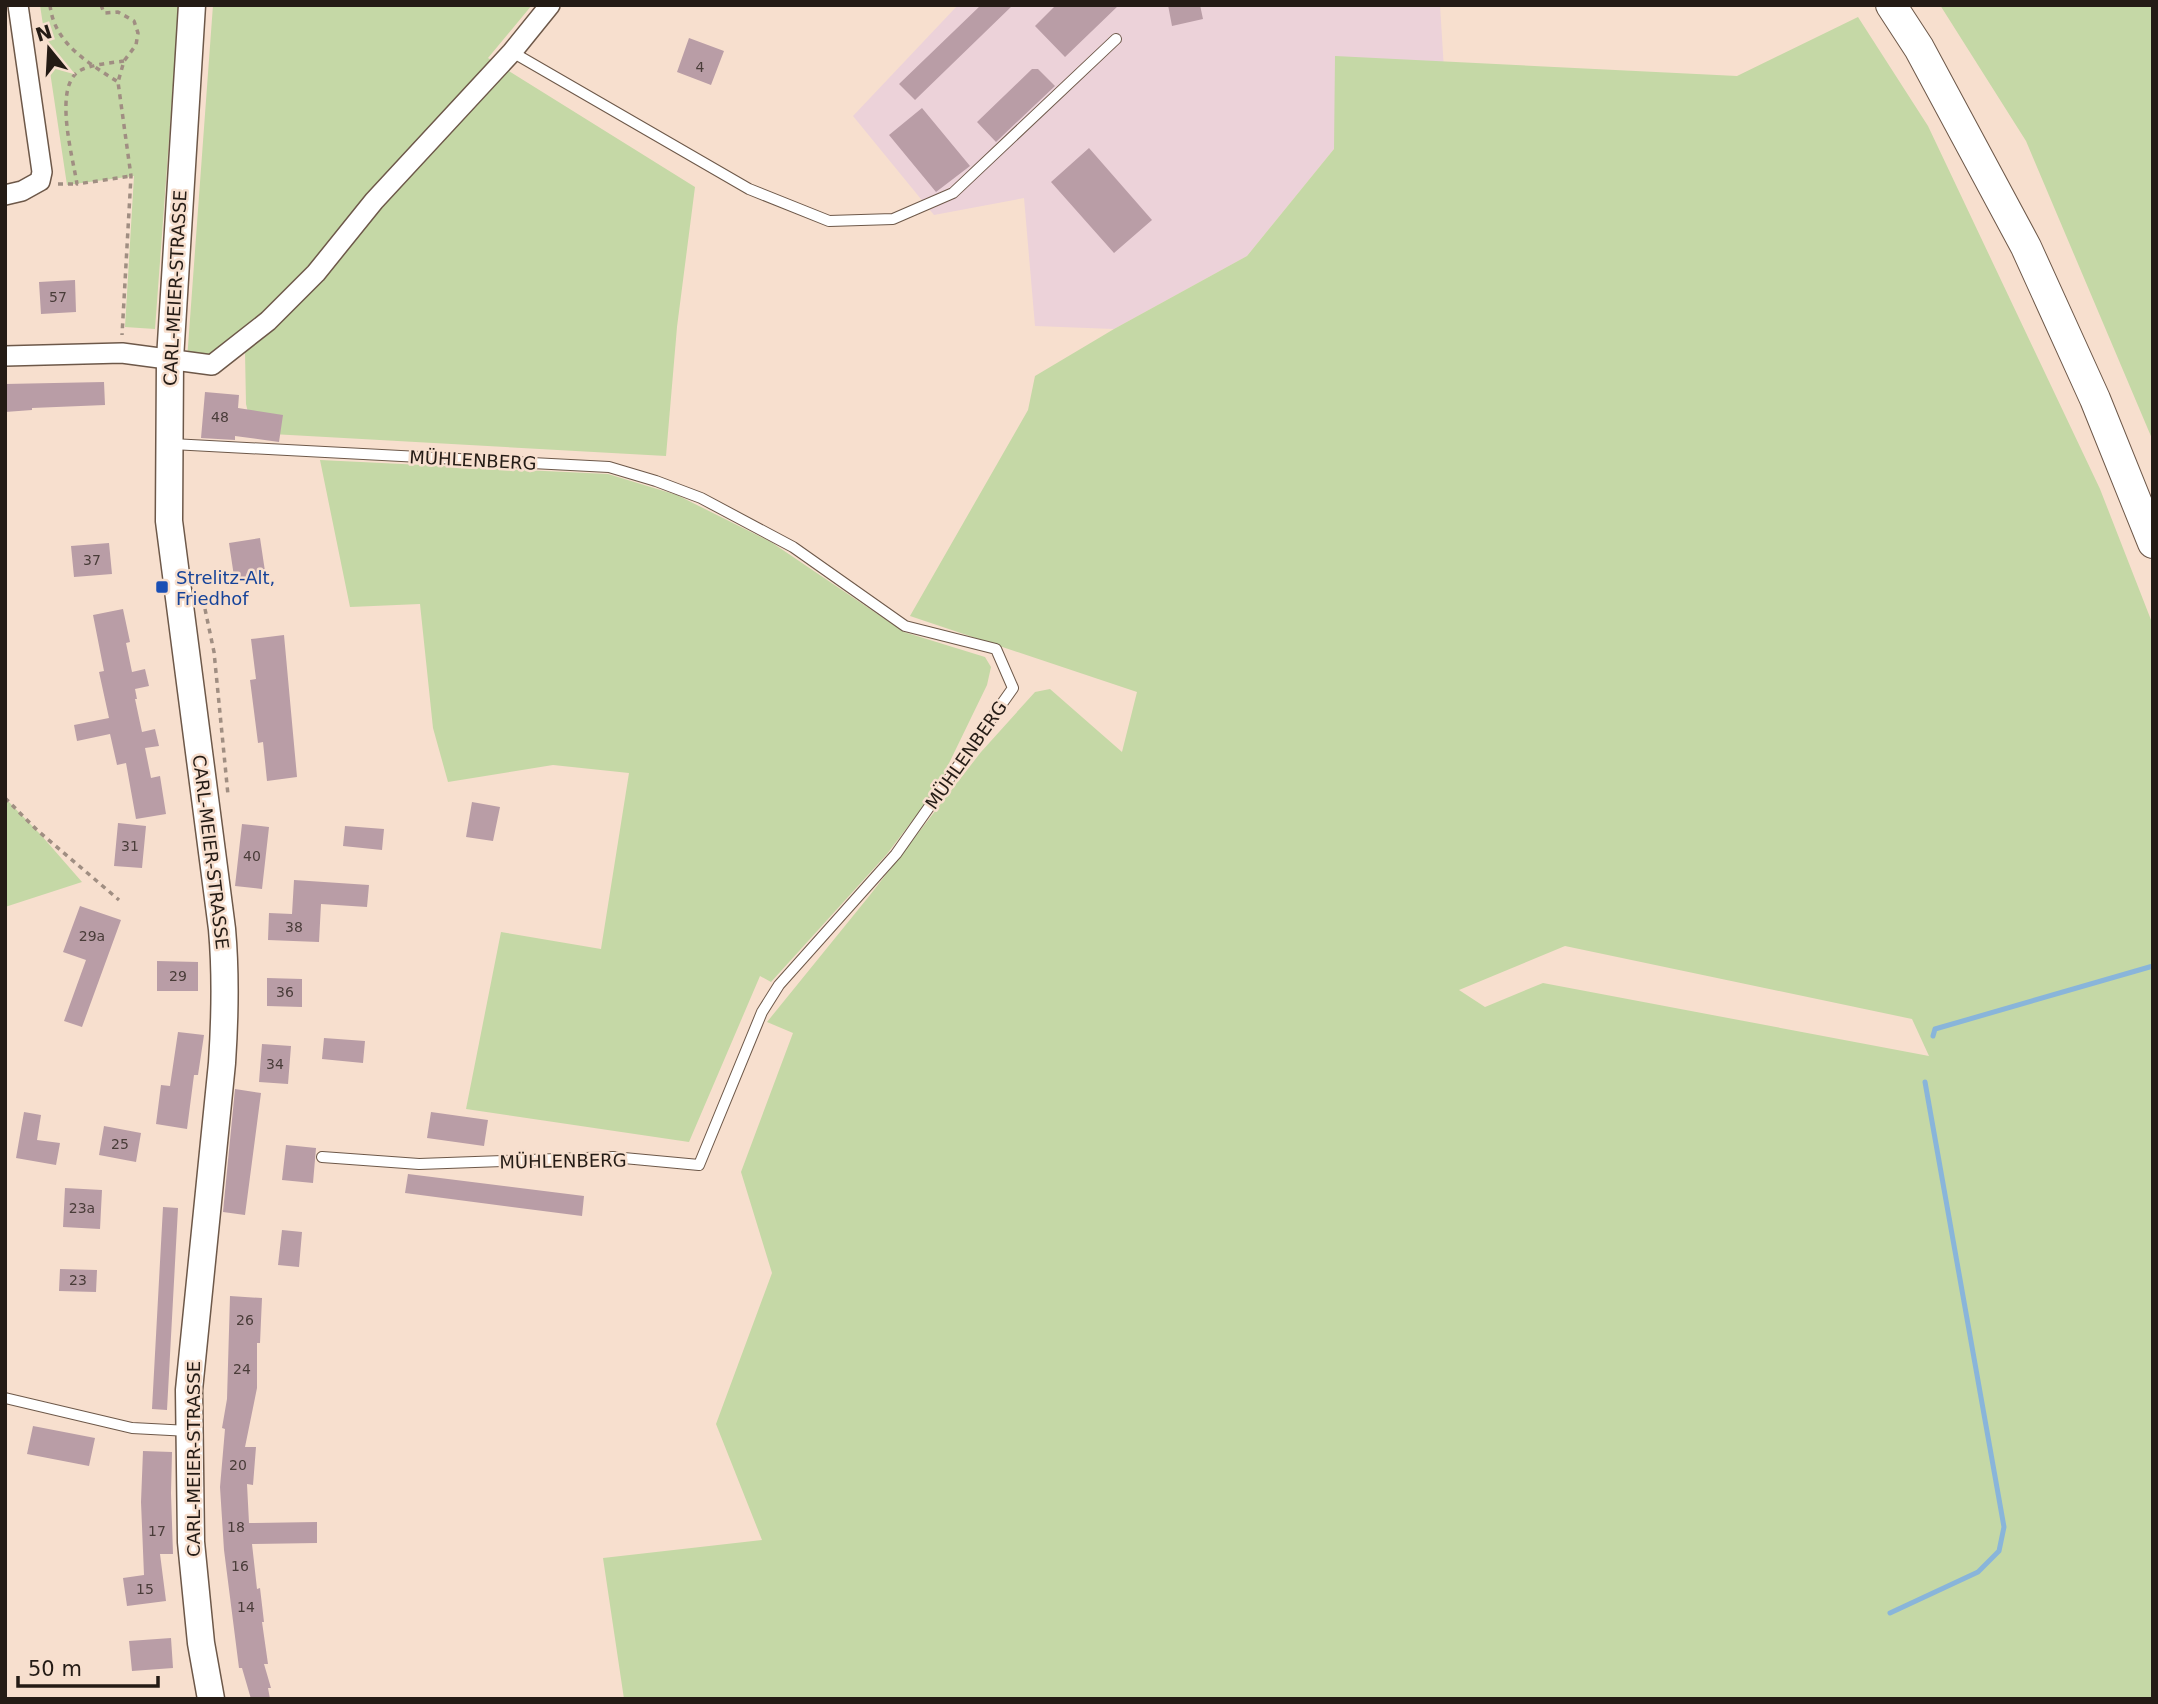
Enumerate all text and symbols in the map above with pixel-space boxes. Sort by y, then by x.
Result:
north arrow [14,14,84,84]
text: N [33,20,55,46]
house number: 4 [696,59,705,75]
street label: CARL-MEIER-STRASSE [159,189,191,387]
house number: 57 [49,289,67,305]
house number: 48 [211,409,229,425]
street label: MÜHLENBERG [409,446,537,474]
house number: 37 [83,552,101,568]
place label: Strelitz-Alt, Friedhof [176,567,275,609]
marker: Strelitz-Alt, Friedhof [154,579,170,595]
street label: MÜHLENBERG [921,697,1011,813]
street label: CARL-MEIER-STRASSE [189,753,233,951]
house number: 31 [121,838,139,854]
house number: 40 [243,848,261,864]
house number: 38 [285,919,303,935]
house number: 29a [79,928,105,944]
house number: 29 [169,968,187,984]
house number: 36 [276,984,294,1000]
house number: 34 [266,1056,284,1072]
house number: 25 [111,1136,129,1152]
street label: MÜHLENBERG [499,1149,627,1173]
house number: 23a [69,1200,95,1216]
house number: 23 [69,1272,87,1288]
house number: 26 [236,1312,254,1328]
street label: CARL-MEIER-STRASSE [183,1361,204,1557]
house number: 24 [233,1361,251,1377]
house number: 20 [229,1457,247,1473]
house number: 18 [227,1519,245,1535]
house number: 17 [148,1523,166,1539]
house number: 16 [231,1558,249,1574]
house number: 15 [136,1581,154,1597]
house number: 14 [237,1599,255,1615]
scale bar [18,1644,158,1688]
text: 50 m [28,1657,82,1681]

